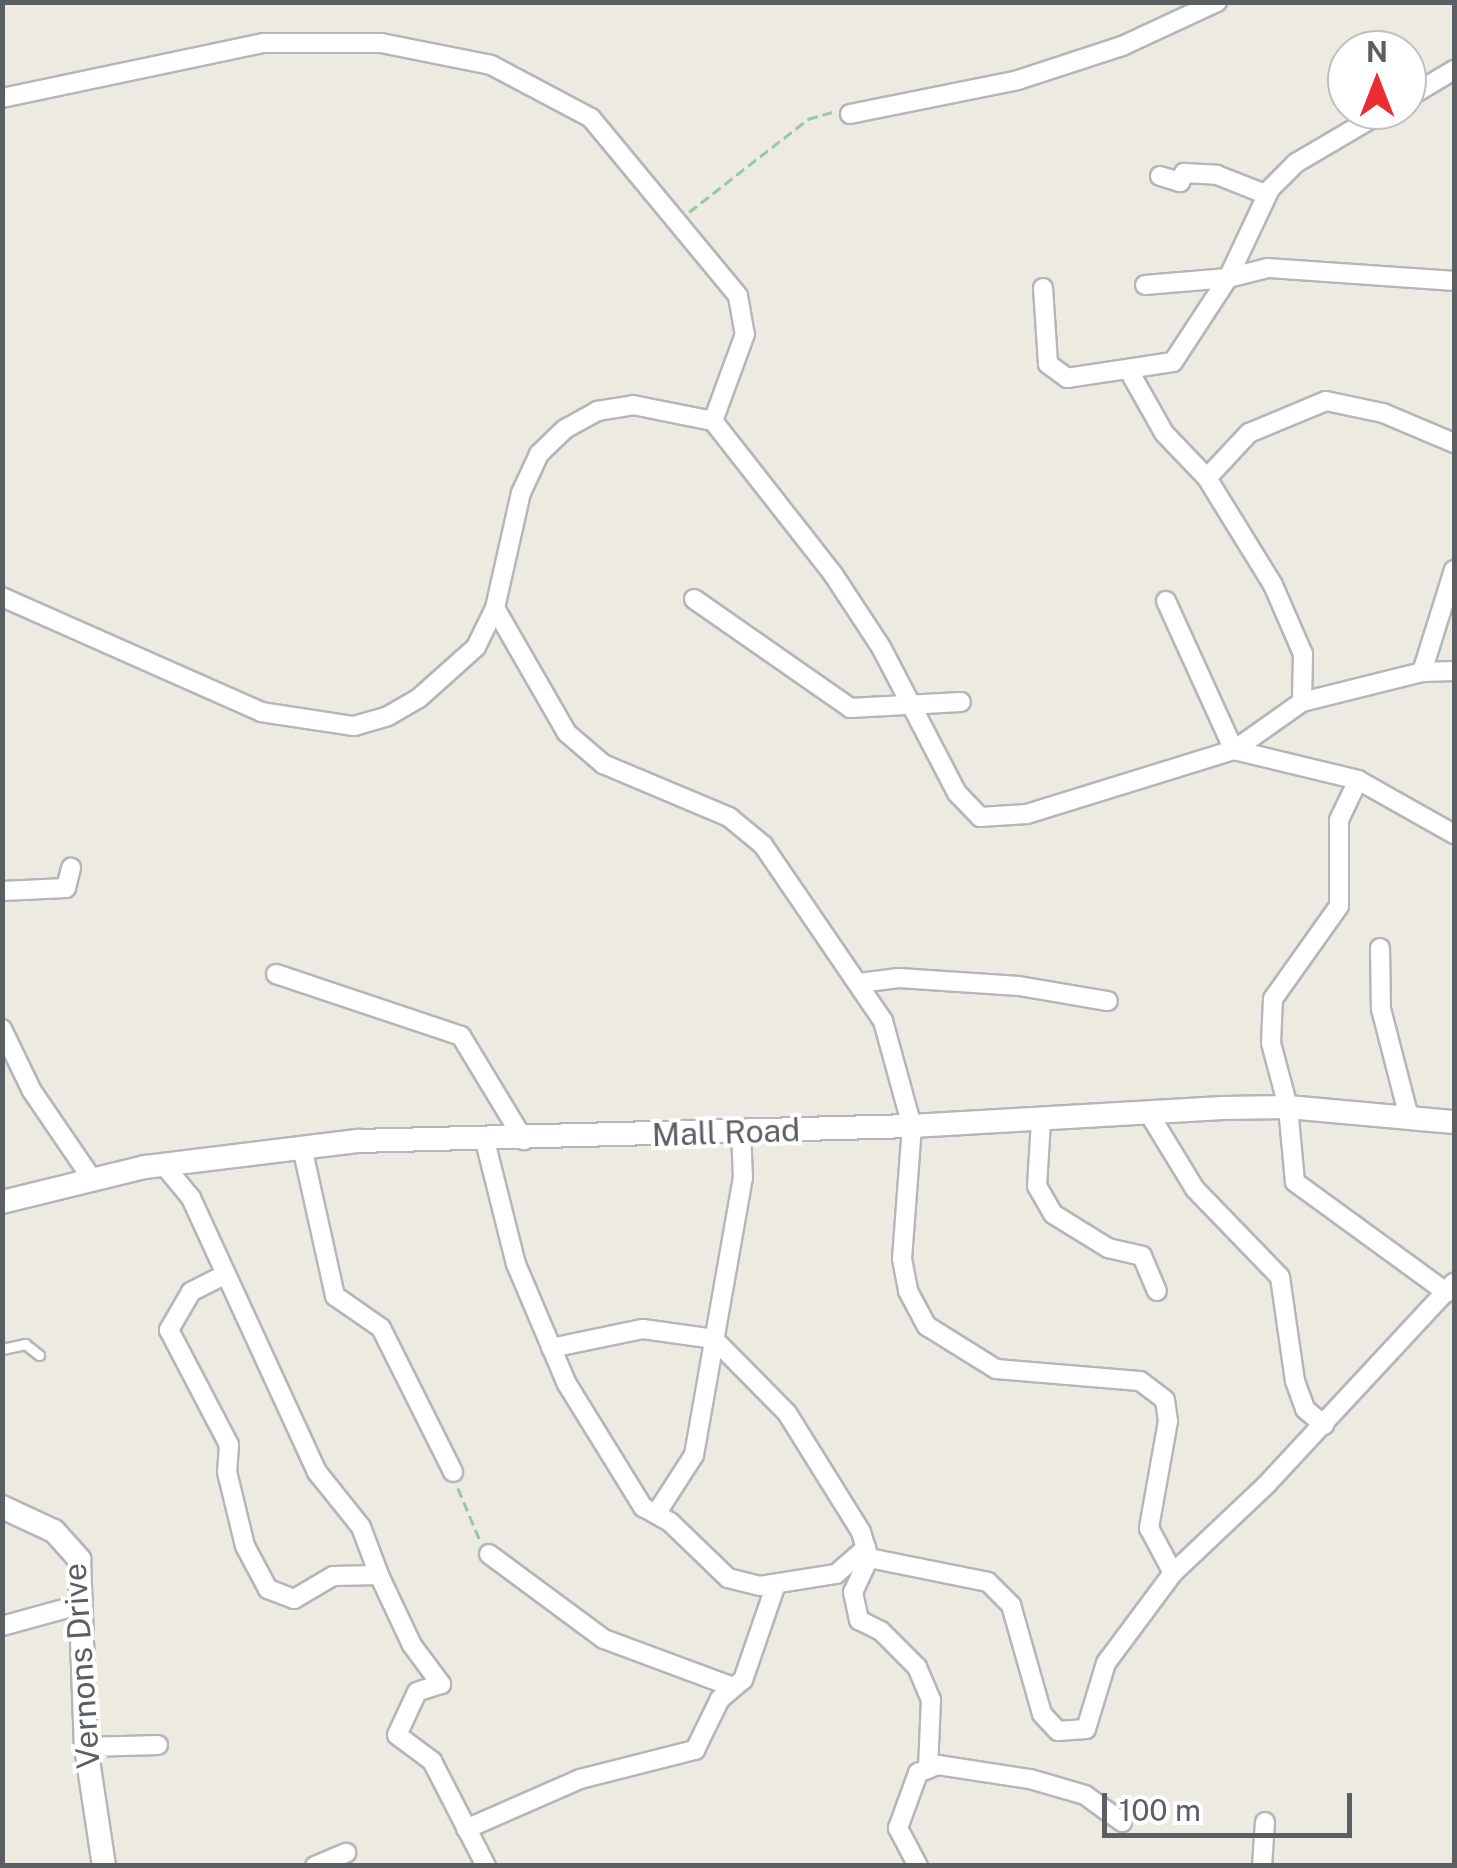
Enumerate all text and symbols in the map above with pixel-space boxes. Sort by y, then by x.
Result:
north arrow [1327,30,1427,130]
text: N [1366,35,1388,68]
street label: Mall Road [651,1111,801,1155]
street label: Vernons Drive [56,1562,108,1770]
scale bar [1107,1773,1357,1835]
text: 100 m [1119,1792,1201,1828]

